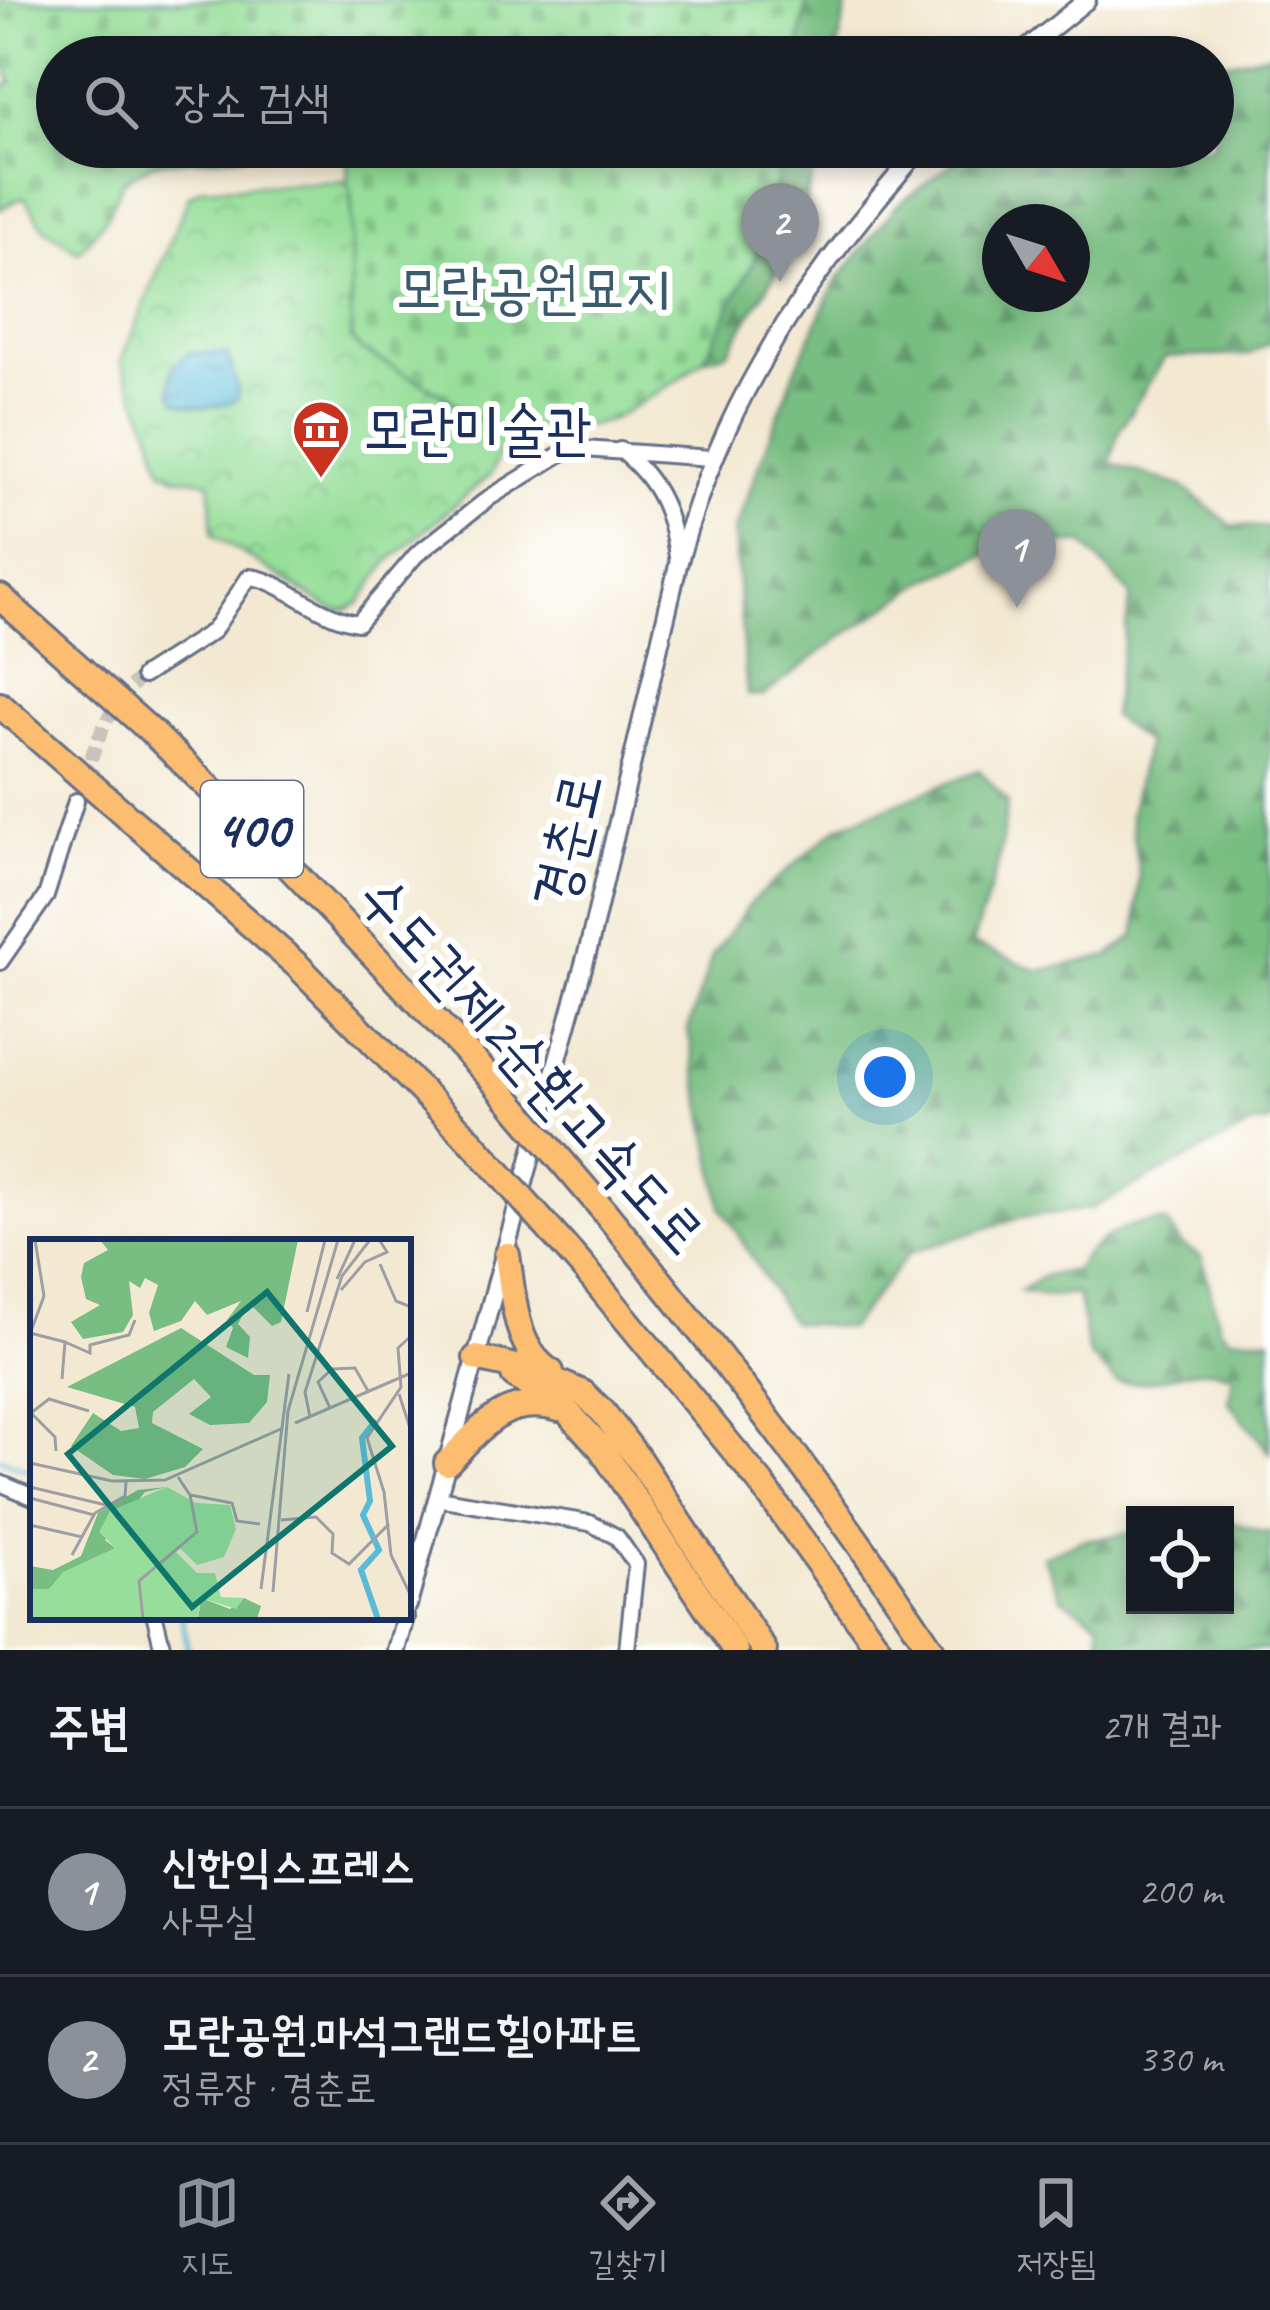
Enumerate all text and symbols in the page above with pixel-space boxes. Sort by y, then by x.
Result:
search box [36,36,1234,168]
icon: search [78,69,144,135]
text: 장소 검색 [174,73,330,130]
pin: 2 [741,183,819,282]
north arrow [982,204,1090,312]
park label: 모란공원묘지 [395,252,671,324]
place label: 모란미술관 [363,393,592,465]
museum icon: 모란미술관 [290,398,352,480]
pin: 1 [978,509,1056,608]
street label: 경춘로 [516,765,618,915]
road number: 400 [201,781,303,877]
street label: 수도권제2순환고속도로 [343,861,721,1269]
your location [855,1047,915,1107]
inset map [30,1239,411,1620]
map controls [1126,1506,1234,1614]
button: locate [1126,1506,1234,1614]
text: 주변 [48,1695,130,1759]
text: 2개 결과 [1101,1703,1222,1752]
text: 신한익스프레스 [162,1838,415,1895]
text: 1 [78,1867,96,1916]
text: 200 m [1138,1867,1222,1916]
text: 사무실 [162,1896,256,1945]
text: 모란공원.마석그랜드힐아파트 [162,2006,642,2063]
text: 2 [78,2035,96,2084]
text: 330 m [1138,2035,1222,2084]
text: 정류장 · 경춘로 [162,2064,376,2113]
tab: 지도 [174,2170,240,2285]
tab: 길찾기 [588,2170,668,2285]
tab: 저장됨 [1016,2170,1096,2285]

